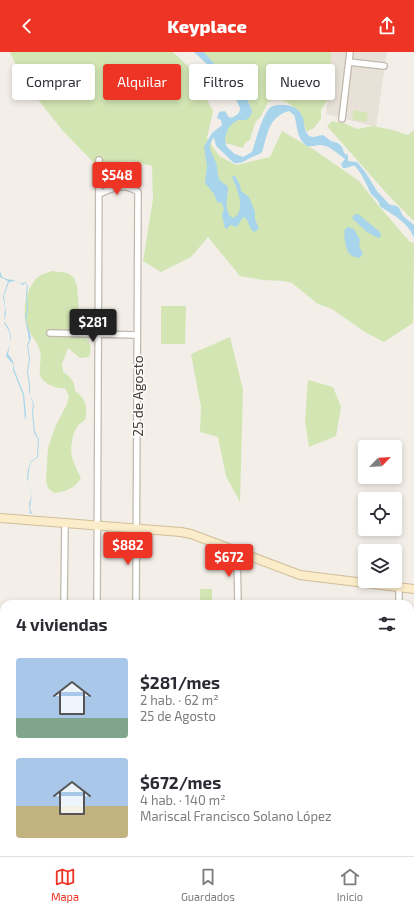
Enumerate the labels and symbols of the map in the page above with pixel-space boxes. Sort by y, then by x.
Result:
pin: $548 [93,162,141,196]
pin: $281 [69,309,117,343]
street label: 25 de Agosto [129,355,146,437]
north arrow [358,440,402,484]
pin: $882 [104,532,152,566]
pin: $672 [205,544,253,578]

